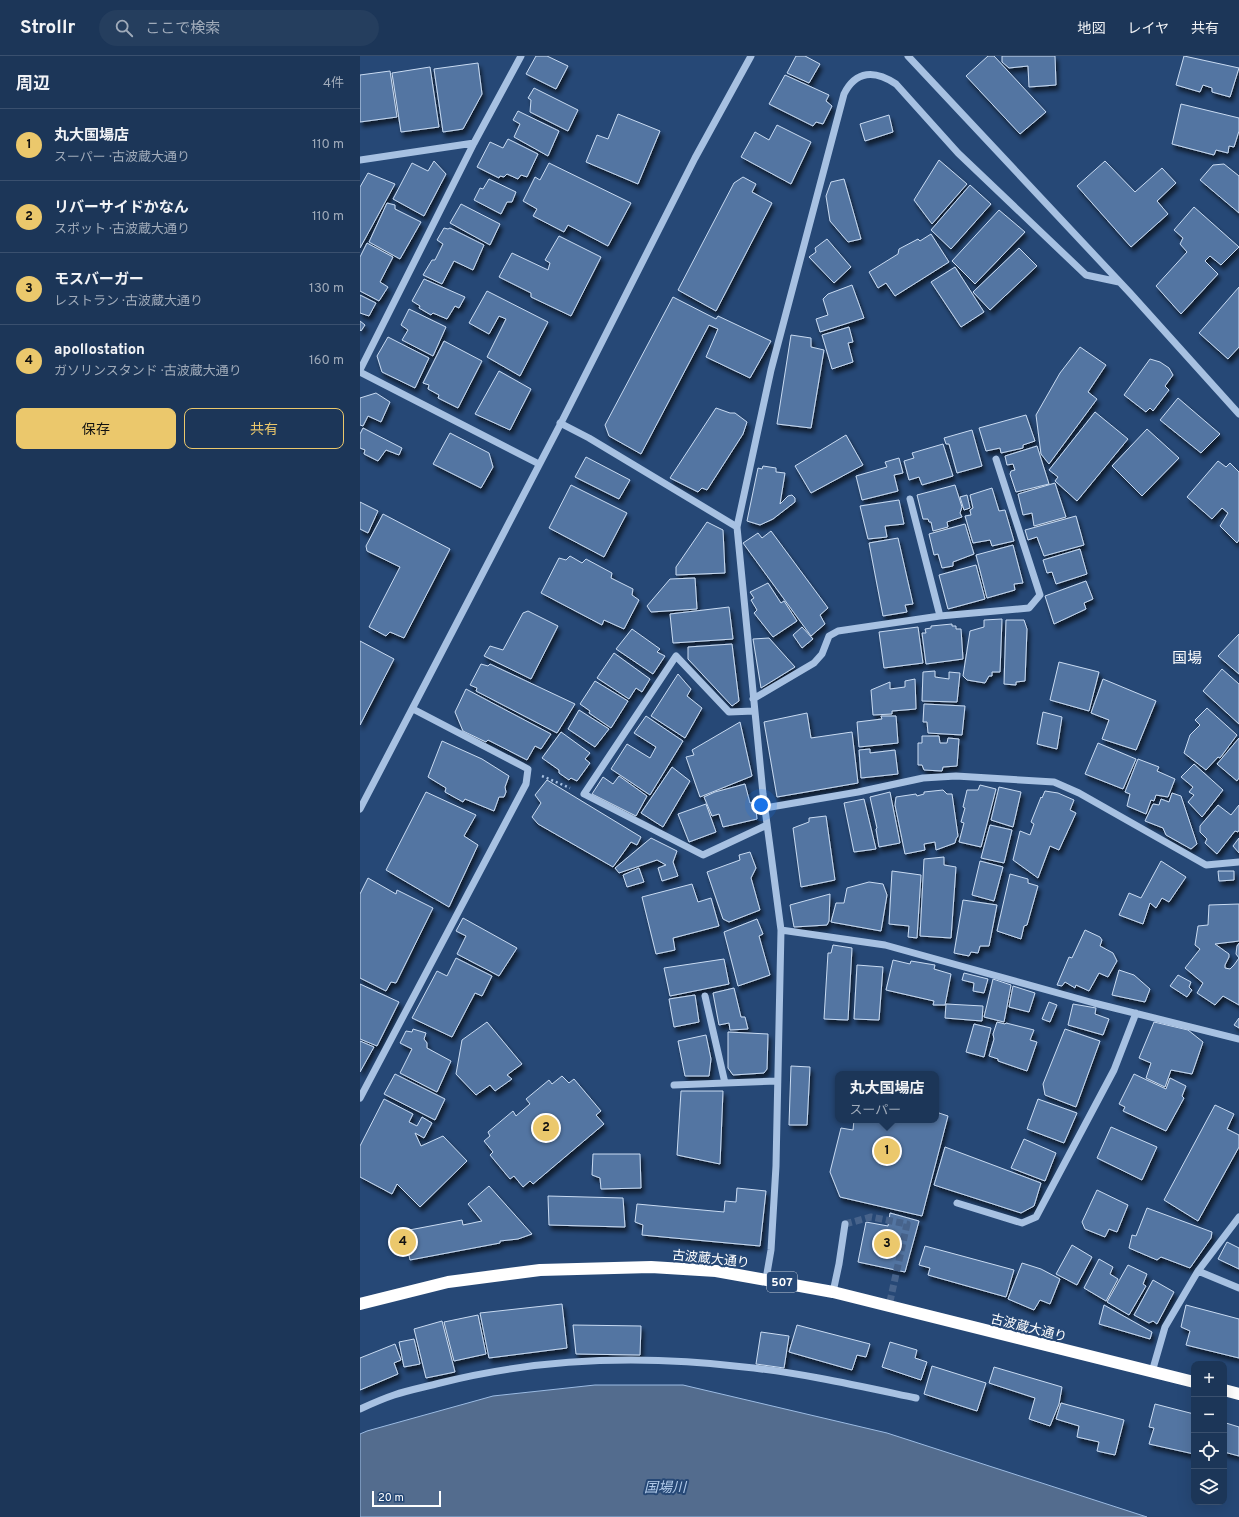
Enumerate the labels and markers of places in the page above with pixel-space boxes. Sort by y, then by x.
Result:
pin: 2 [533,1113,559,1143]
pin: 1 [874,1136,900,1166]
pin: 4 [390,1227,416,1257]
pin: 3 [874,1229,900,1259]

